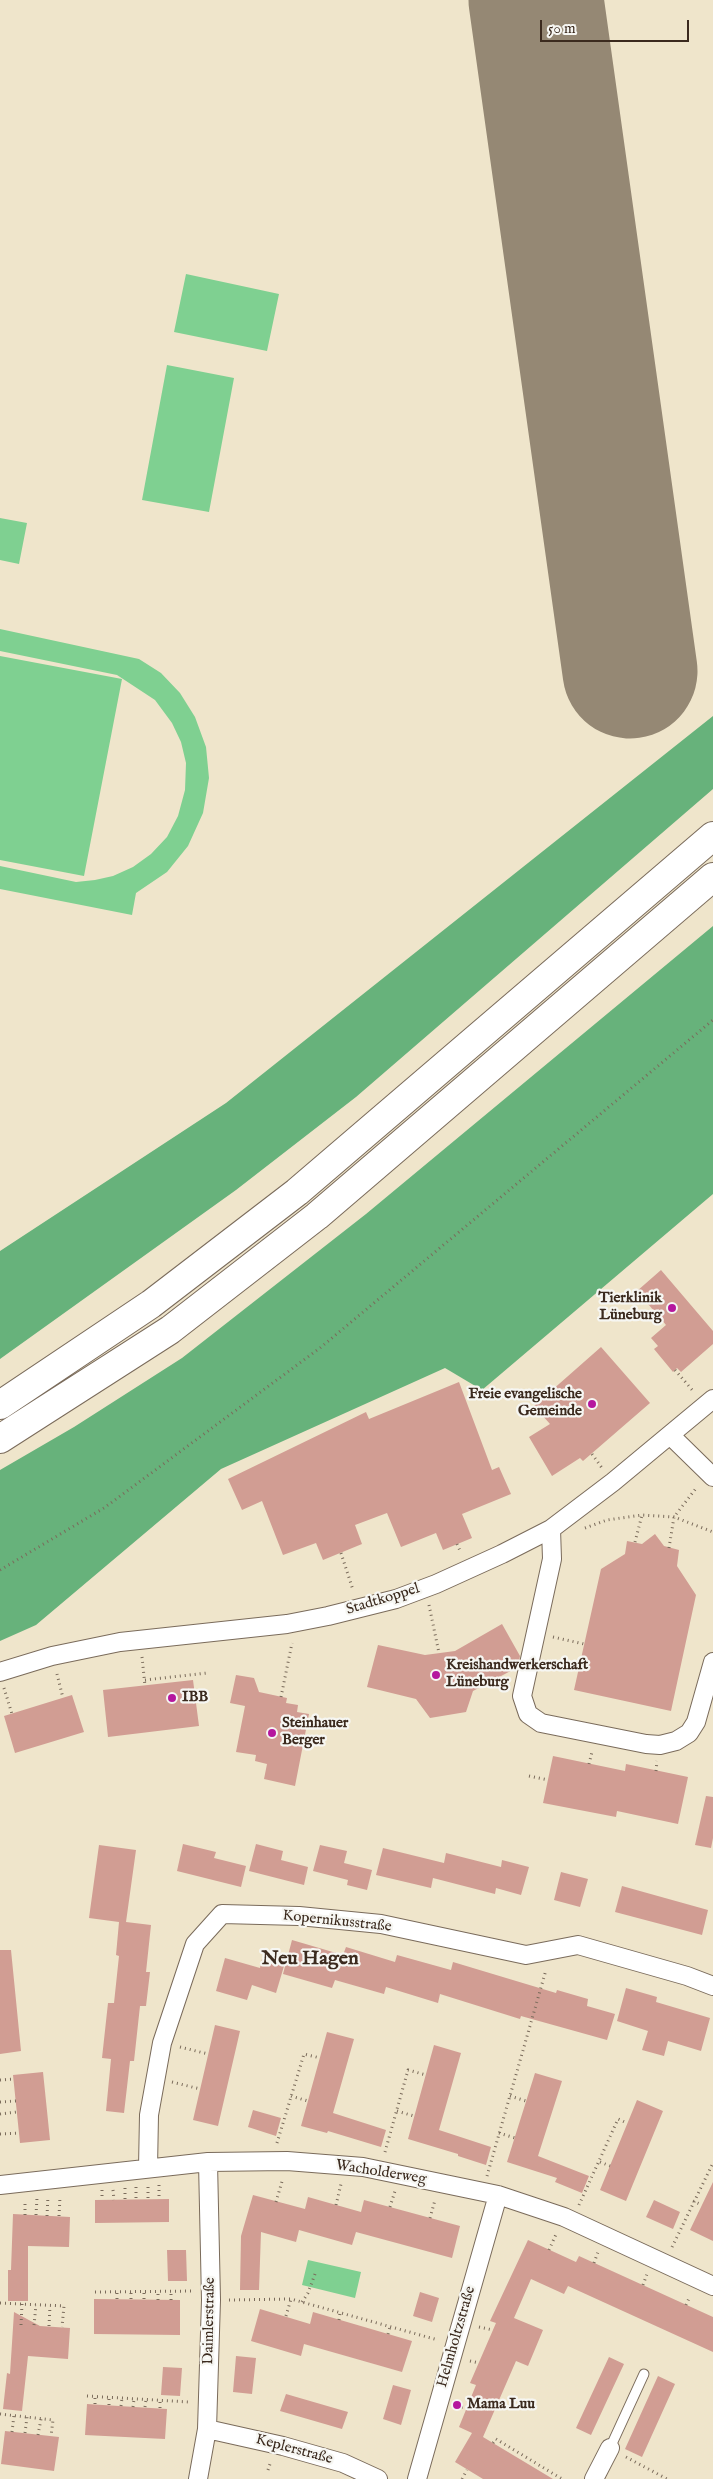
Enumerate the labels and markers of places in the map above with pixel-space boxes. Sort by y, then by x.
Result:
place label: Tierklinik Lüneburg [599,1290,662,1325]
marker: Tierklinik Lüneburg [666,1302,678,1314]
place label: Freie evangelische Gemeinde [469,1386,582,1421]
marker: Freie evangelische Gemeinde [586,1398,598,1410]
place label: Kreishandwerkerschaft Lüneburg [446,1657,588,1692]
marker: Kreishandwerkerschaft Lüneburg [430,1669,442,1681]
place label: IBB [182,1689,208,1707]
marker: IBB [166,1692,178,1704]
place label: Steinhauer Berger [282,1715,348,1750]
marker: Steinhauer Berger [266,1727,278,1739]
place label: Mama Luu [467,2396,535,2414]
marker: Mama Luu [451,2399,463,2411]

